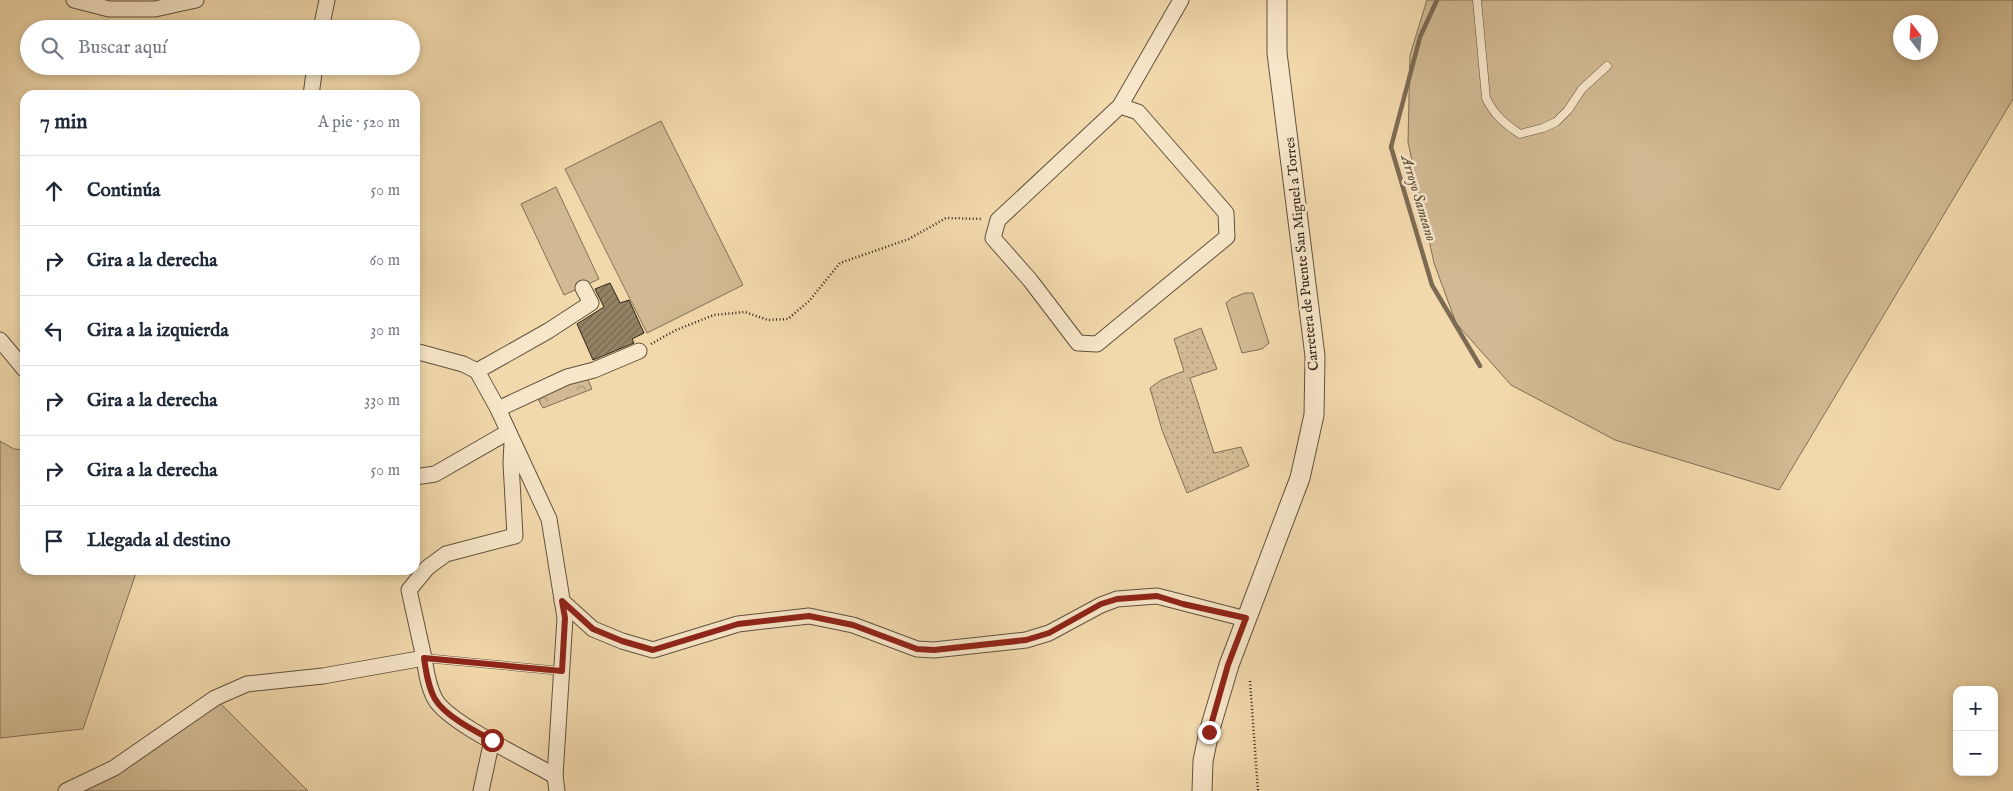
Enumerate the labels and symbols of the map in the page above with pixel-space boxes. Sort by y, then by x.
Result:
north arrow [1893,15,1938,60]
street label: Carretera de Puente San Miguel a Torres [1281,136,1323,372]
water label: Arroyo Sameano [1396,151,1441,244]
route end [1198,721,1221,744]
route start [481,729,504,752]

